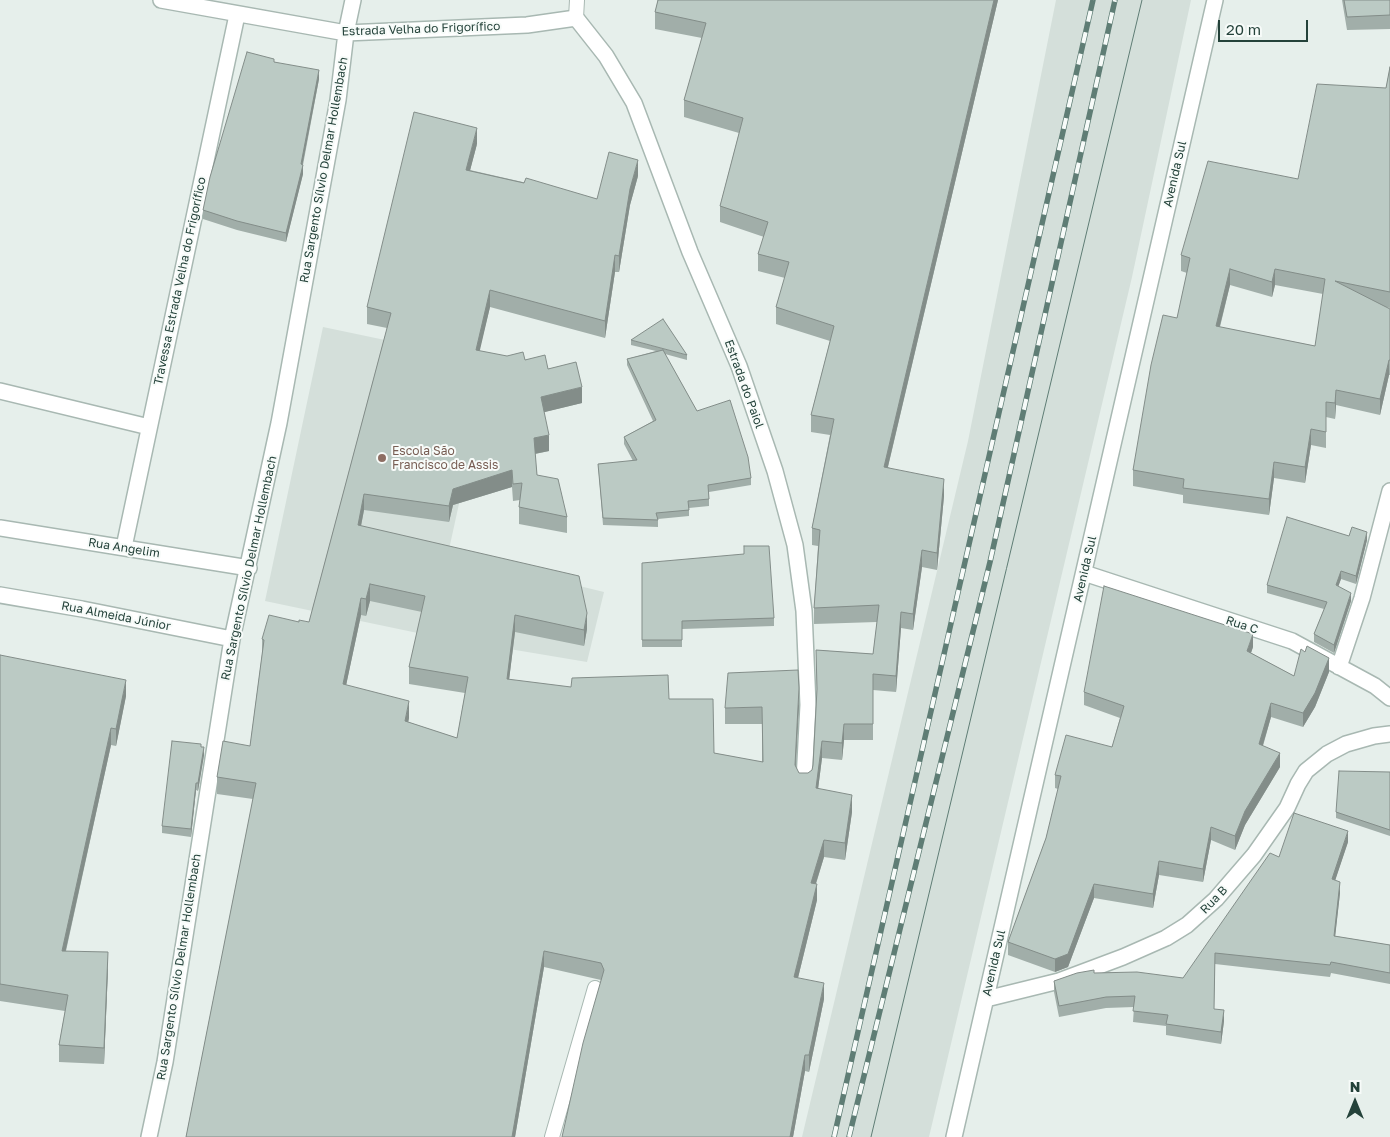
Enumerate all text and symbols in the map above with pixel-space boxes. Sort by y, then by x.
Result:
scale bar [1220,10,1310,42]
street label: Estrada Velha do Frigorífico [341,19,501,39]
text: 20 m [1226,20,1261,38]
street label: Rua Sargento Sílvio Delmar Hollembach [297,56,351,284]
street label: Avenida Sul [1160,140,1190,208]
street label: Travessa Estrada Velha do Frigorífico [151,176,209,386]
street label: Estrada do Paiol [721,338,767,430]
place label: Escola São Francisco de Assis [392,444,498,472]
marker: Escola São Francisco de Assis [376,452,388,464]
street label: Rua Sargento Sílvio Delmar Hollembach [218,454,280,682]
street label: Rua Angelim [87,535,161,561]
street label: Avenida Sul [1070,535,1100,603]
street label: Rua Almeida Júnior [60,598,172,634]
street label: Rua C [1224,613,1260,637]
street label: Rua Sargento Sílvio Delmar Hollembach [154,853,204,1081]
street label: Rua B [1197,883,1231,917]
street label: Avenida Sul [979,929,1009,997]
north arrow [1330,1077,1380,1127]
text: N [1350,1078,1360,1095]

